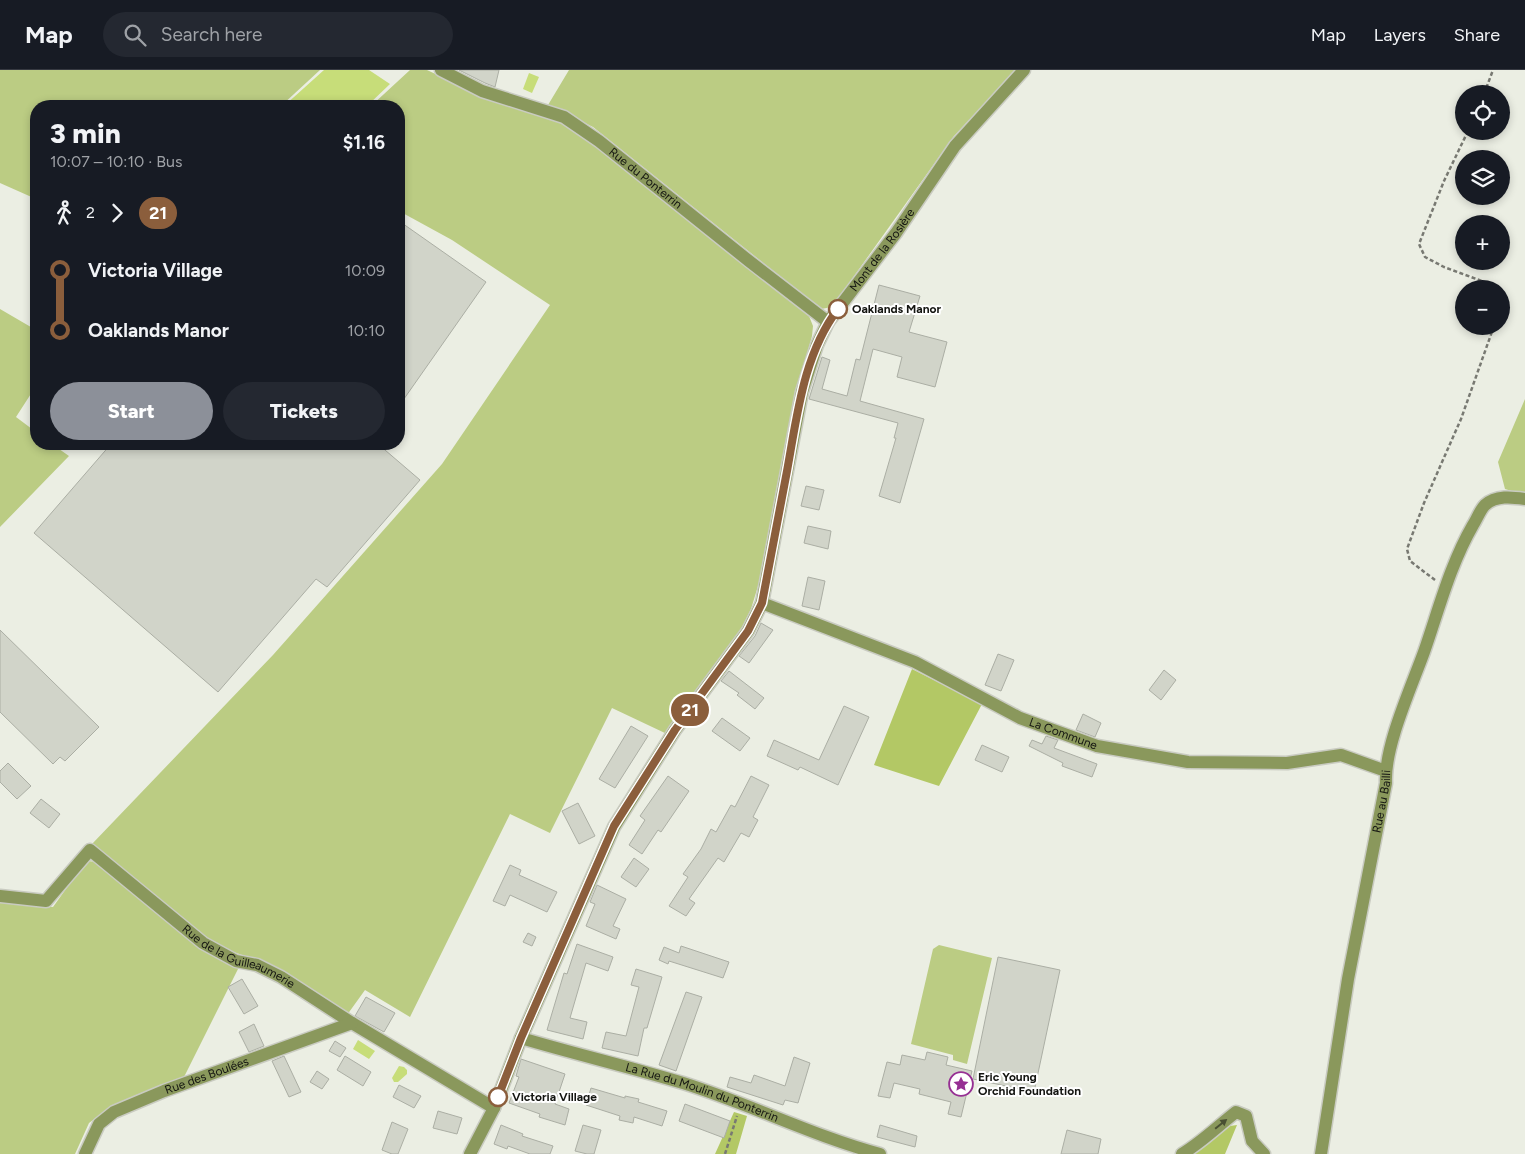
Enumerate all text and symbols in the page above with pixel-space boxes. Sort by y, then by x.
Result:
search box [103,12,453,57]
text: Map [25,20,73,49]
icon: search [121,21,149,49]
text: Search here [161,23,262,46]
text: Map [1311,24,1346,46]
text: Layers [1374,24,1426,46]
text: Share [1454,24,1500,46]
map controls [1455,85,1510,335]
button: locate [1455,85,1510,140]
text: 3 min [50,116,121,150]
text: $1.16 [343,131,385,154]
street label: Rue du Ponterrin [606,145,685,212]
button: layers [1455,150,1510,205]
text: 10:07 – 10:10 · Bus [50,152,182,171]
icon: walk [50,199,78,227]
icon: forward [103,199,131,227]
text: 21 [149,202,167,224]
text: 2 [86,203,95,222]
street label: Mont de la Rosière [847,206,918,294]
button: + [1455,215,1510,270]
text: Victoria Village [88,259,223,282]
text: 10:09 [345,261,385,280]
button: − [1455,280,1510,335]
marker: Oaklands Manor [828,299,848,319]
place label: Oaklands Manor [852,302,942,316]
text: Oaklands Manor [88,319,229,342]
text: 10:10 [347,321,385,340]
button: Start [50,382,213,440]
button: Tickets [223,382,385,440]
line badge: 21 [668,694,712,726]
text: 21 [681,699,699,721]
street label: La Commune [1027,715,1100,753]
street label: Rue au Bailli [1369,769,1393,834]
street label: Rue de la Guilleaumerie [179,922,298,991]
street label: Rue des Boulées [163,1054,251,1097]
street label: La Rue du Moulin du Ponterrin [624,1060,781,1125]
place label: Eric Young Orchid Foundation [978,1070,1081,1098]
place icon: Eric Young Orchid Foundation [948,1071,974,1097]
marker: Victoria Village [488,1087,508,1107]
place label: Victoria Village [512,1090,597,1104]
one-way arrow [1214,1119,1227,1130]

